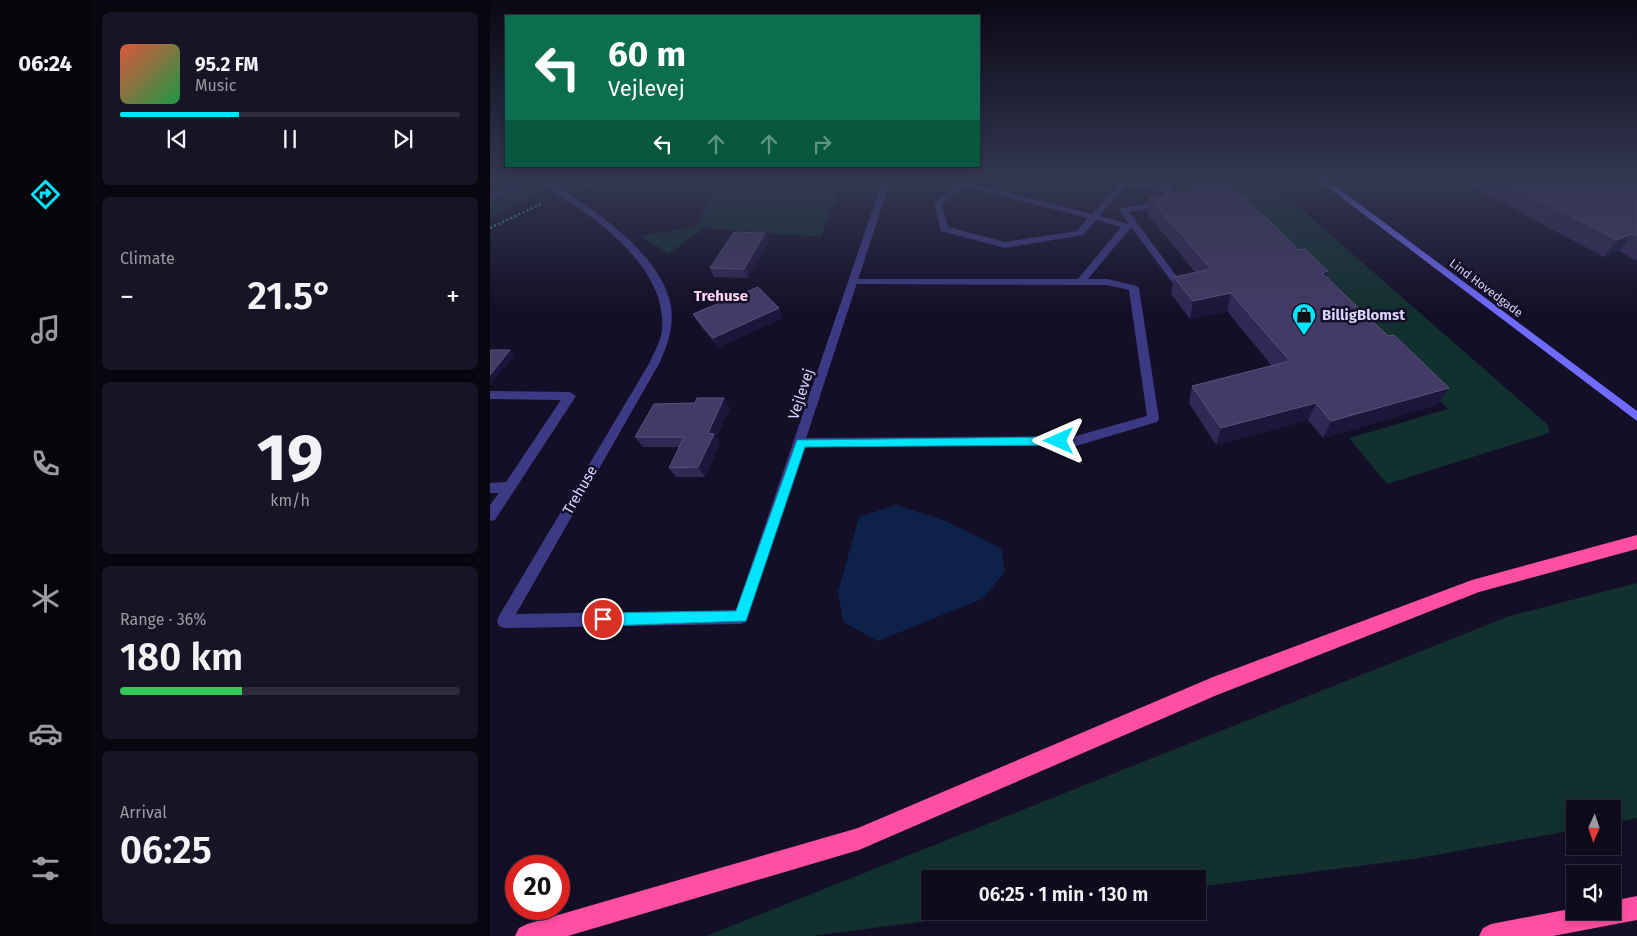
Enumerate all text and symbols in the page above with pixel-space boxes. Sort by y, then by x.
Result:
text: 60 m [608,33,686,75]
icon: left [525,35,590,100]
text: 06:24 [18,50,72,77]
text: 95.2 FM [195,53,258,76]
text: Vejlevej [608,75,685,102]
text: Music [195,76,236,95]
icon: previous [163,125,191,153]
icon: pause [276,125,304,153]
icon: next [389,125,417,153]
icon: left [649,130,677,158]
icon: ahead [702,130,730,158]
icon: ahead [755,130,783,158]
icon: right [808,130,836,158]
icon: directions [28,177,63,212]
text: Climate [120,249,175,268]
street label: Lind Hovedgade [1447,256,1525,320]
text: 21.5° [248,273,332,319]
text: − [120,280,134,313]
text: + [446,280,460,313]
district label: Trehuse [694,287,748,305]
shop icon: BilligBlomst [1291,302,1317,336]
place label: BilligBlomst [1322,306,1405,324]
icon: music [28,312,63,347]
street label: Vejlevej [784,366,818,422]
position arrow [1032,414,1084,466]
text: 19 [257,419,323,497]
icon: phone [28,446,63,481]
street label: Trehuse [559,462,601,518]
text: km/h [270,491,310,510]
icon: climate [28,581,63,616]
pin [582,598,624,640]
icon: arrive [589,605,617,633]
text: Range · 36% [120,610,206,629]
text: 180 km [120,634,243,680]
icon: car [28,716,63,751]
north arrow [1566,800,1621,855]
map controls [1566,800,1621,920]
text: Arrival [120,803,167,822]
text: 06:25 [120,827,212,873]
icon: filters [28,851,63,886]
speed limit sign: 20 [505,855,570,920]
button: sound [1566,865,1621,920]
text: 06:25 · 1 min · 130 m [979,883,1148,906]

